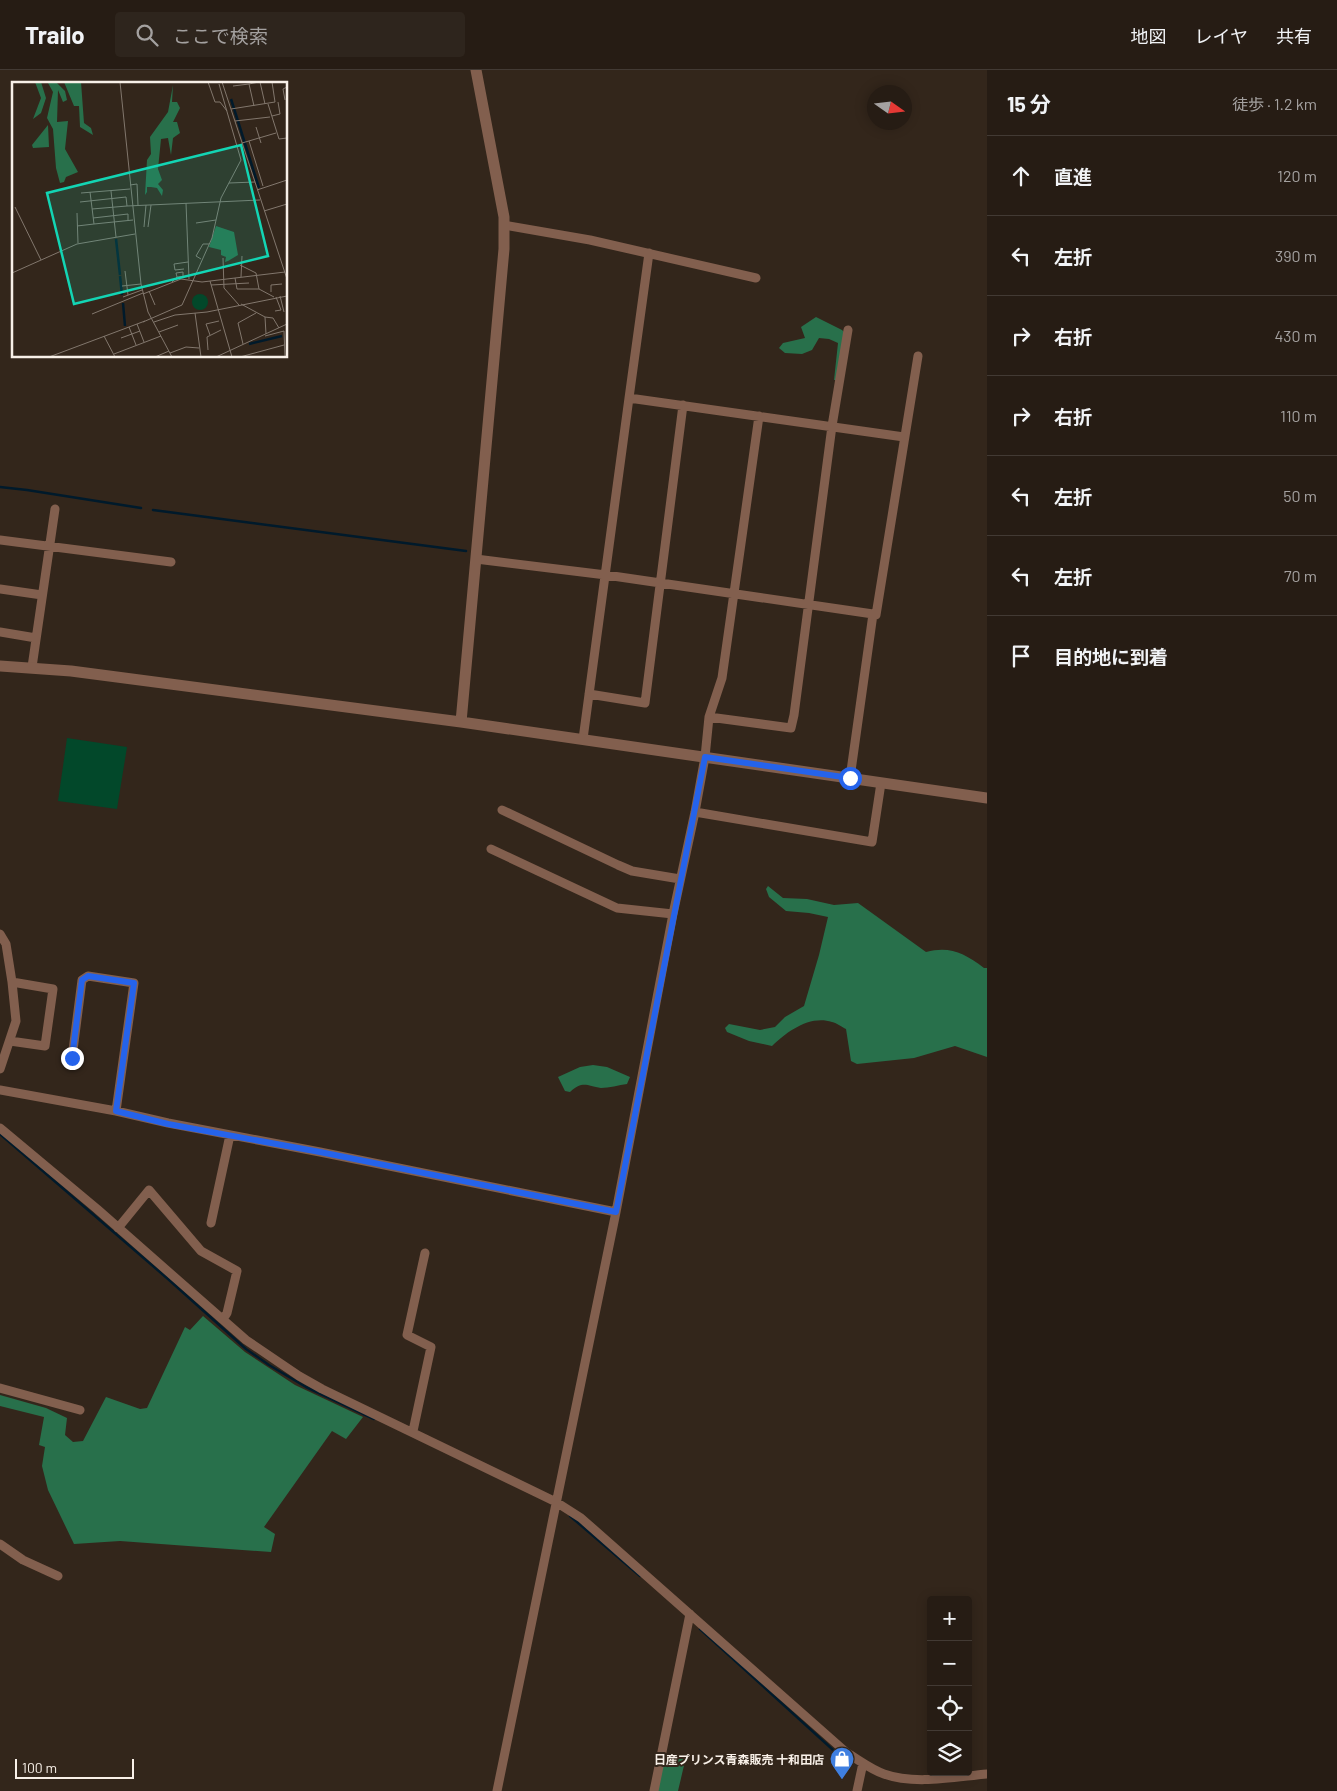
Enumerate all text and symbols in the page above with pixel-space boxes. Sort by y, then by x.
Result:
search box [115,12,465,57]
text: Trailo [25,20,85,49]
icon: search [133,21,161,49]
text: ここで検索 [173,24,268,47]
text: 地図 [1131,25,1167,47]
text: レイヤ [1195,25,1248,47]
text: 共有 [1276,25,1312,47]
inset map [12,82,288,358]
north arrow [867,85,912,130]
text: 15 分 [1007,91,1051,116]
text: 徒歩 · 1.2 km [1232,94,1317,113]
icon: ahead [1007,162,1035,190]
text: 直進 [1054,165,1092,188]
text: 120 m [1277,166,1317,185]
icon: left [1007,242,1035,270]
text: 左折 [1054,245,1092,268]
text: 390 m [1275,246,1317,265]
icon: right [1007,322,1035,350]
text: 右折 [1054,325,1092,348]
text: 430 m [1274,326,1317,345]
icon: right [1007,402,1035,430]
text: 右折 [1054,405,1092,428]
text: 110 m [1280,406,1317,425]
icon: left [1007,482,1035,510]
text: 左折 [1054,485,1092,508]
text: 50 m [1283,486,1317,505]
icon: left [1007,562,1035,590]
text: 左折 [1054,565,1092,588]
text: 70 m [1284,566,1317,585]
icon: arrive [1007,642,1035,670]
text: 目的地に到着 [1054,645,1168,668]
route start [839,767,862,790]
route end [61,1047,84,1070]
map controls [927,1596,972,1776]
button: + [927,1596,972,1641]
button: − [927,1641,972,1686]
button: locate [927,1686,972,1731]
button: layers [927,1731,972,1776]
shop icon: 日産プリンス青森販売 十和田店 [829,1746,855,1780]
place label: 日産プリンス青森販売 十和田店 [654,1752,824,1766]
scale bar [15,1756,134,1779]
text: 100 m [22,1759,57,1776]

